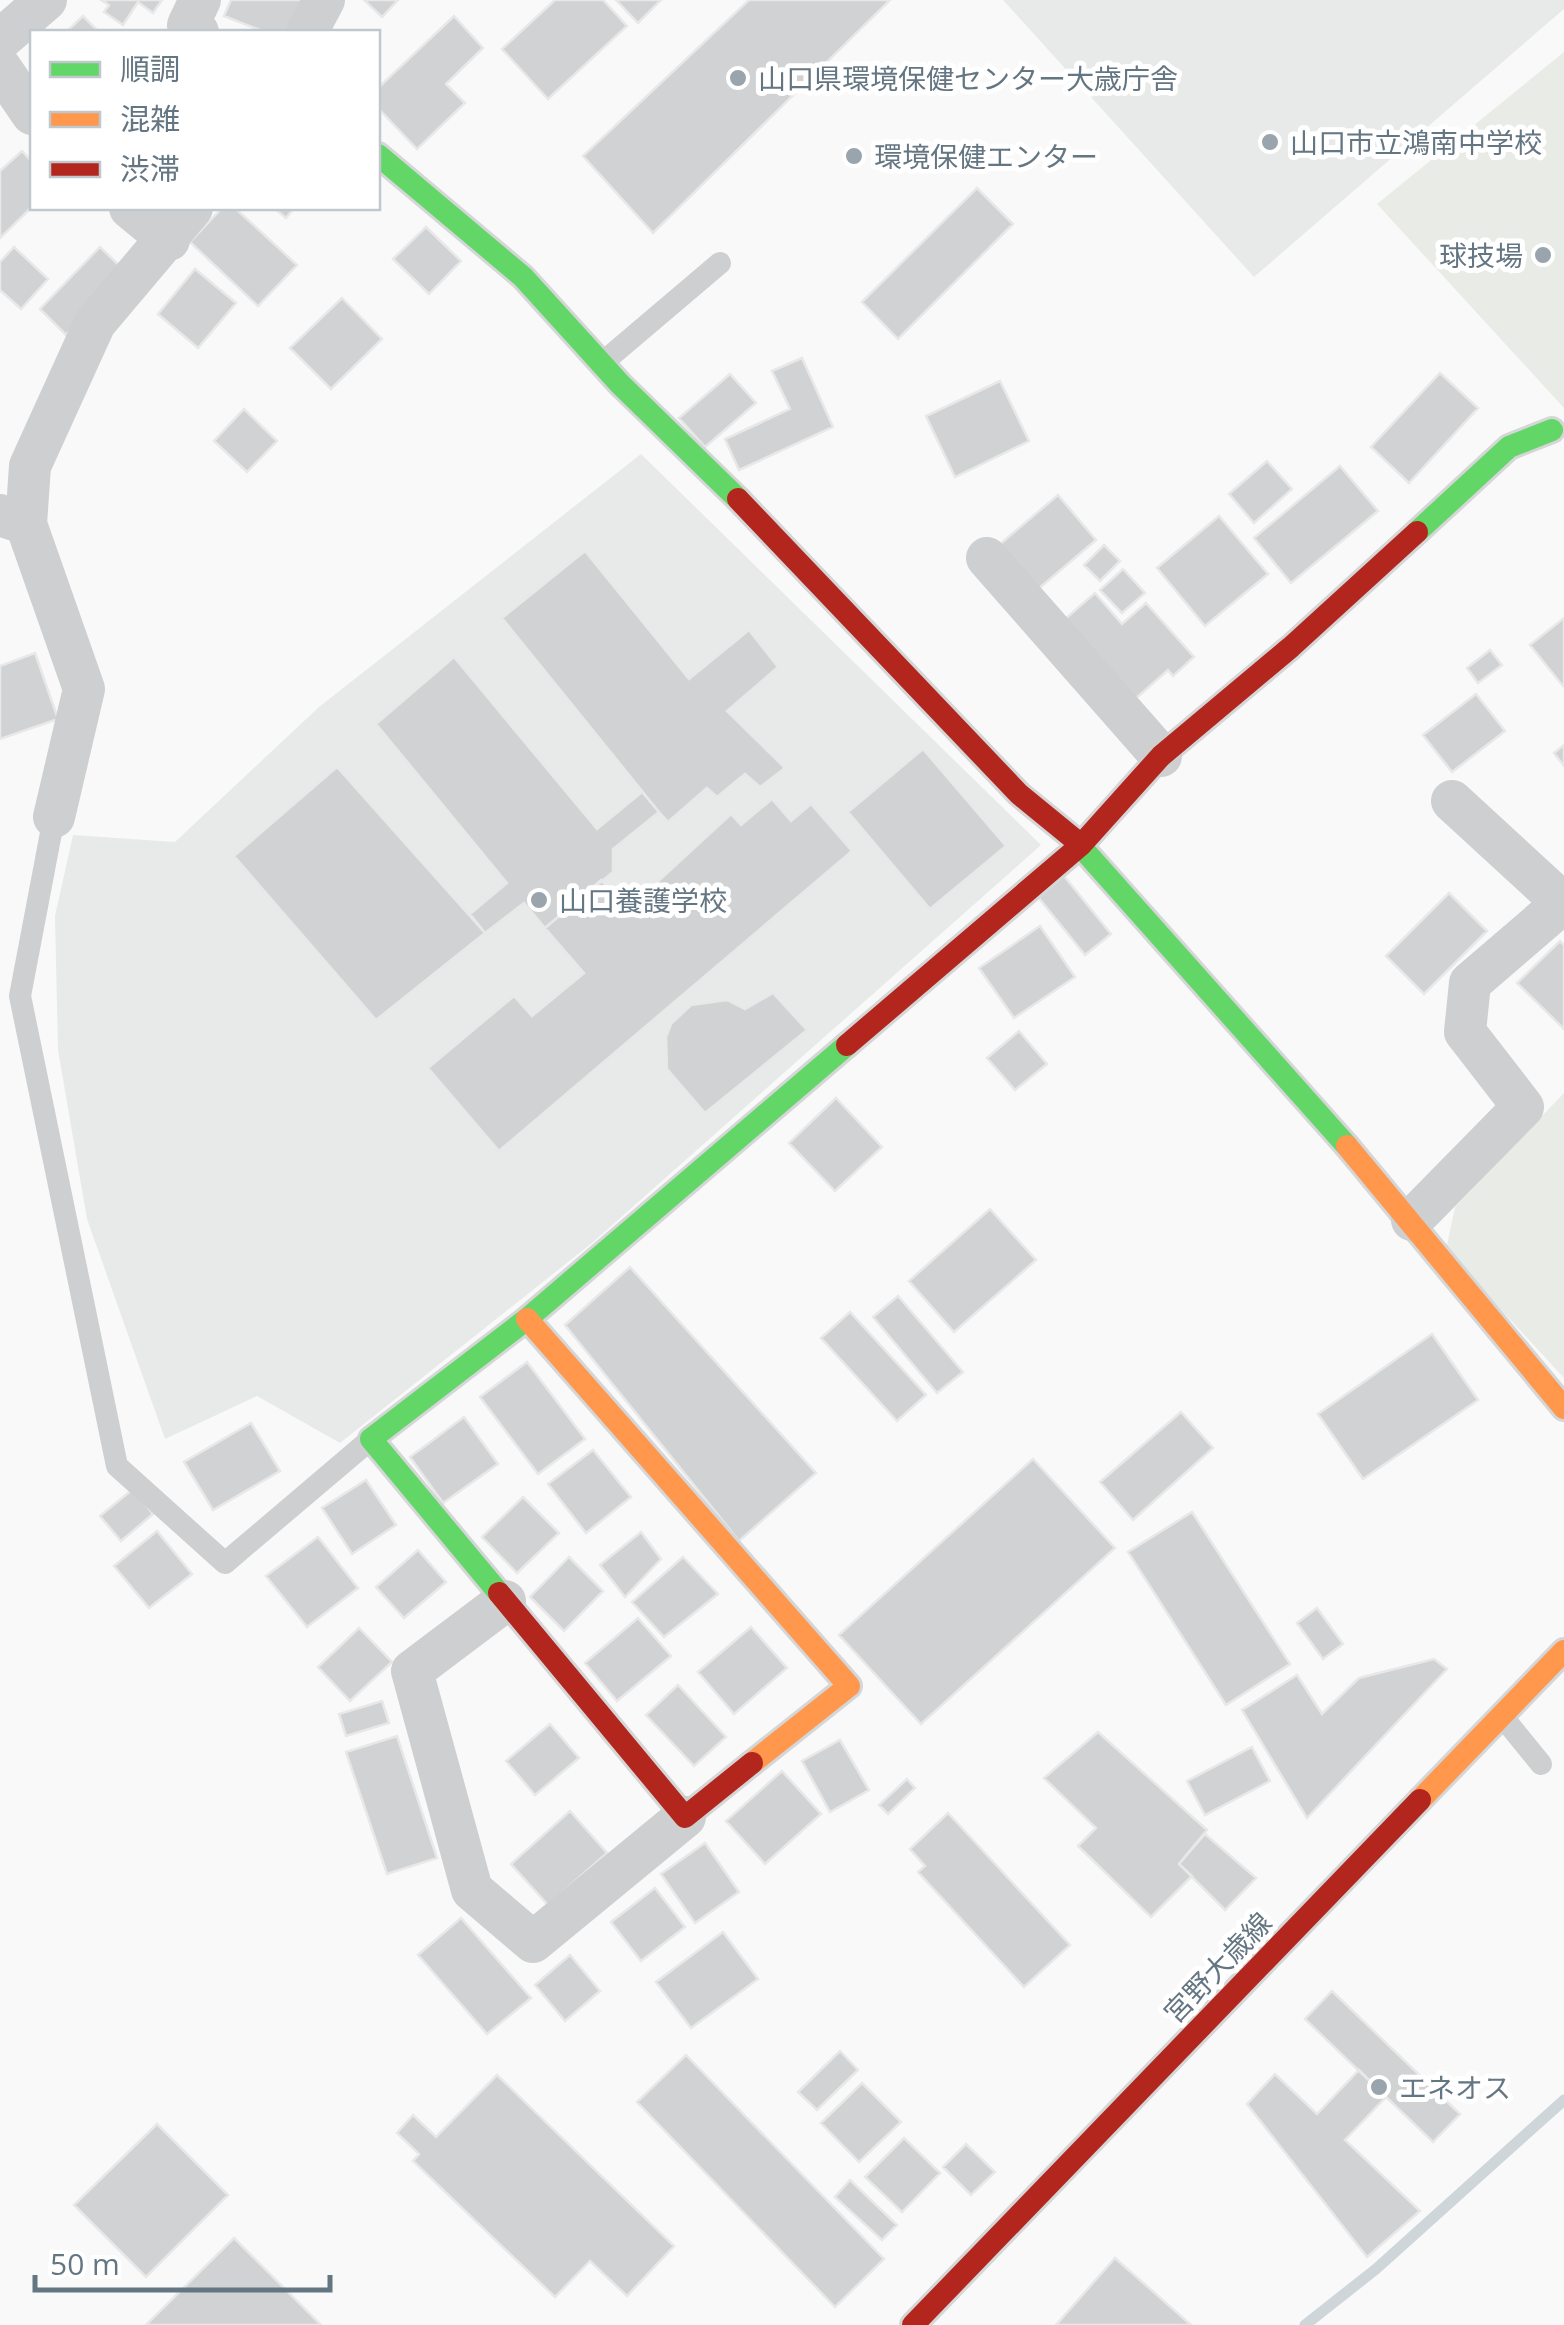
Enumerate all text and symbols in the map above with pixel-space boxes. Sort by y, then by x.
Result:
legend [30,30,380,210]
text: 順調 [120,48,180,89]
place label: 山口県環境保健センター大歳庁舎 [758,59,1178,97]
marker: 山口県環境保健センター大歳庁舎 [727,67,749,89]
text: 混雑 [120,98,180,139]
place label: 山口市立鴻南中学校 [1290,123,1542,161]
marker: 山口市立鴻南中学校 [1259,131,1281,153]
place label: 環境保健エンター [874,137,1098,175]
marker: 環境保健エンター [843,145,865,167]
text: 渋滞 [120,148,180,189]
place label: 球技場 [1439,236,1523,274]
marker: 球技場 [1532,244,1554,266]
place label: 山口養護学校 [559,881,727,919]
marker: 山口養護学校 [528,889,550,911]
street label: 宮野大歳線 [1155,1903,1279,2031]
place label: エネオス [1399,2068,1511,2106]
marker: エネオス [1368,2076,1390,2098]
scale bar [35,2230,330,2292]
text: 50 m [50,2243,120,2284]

